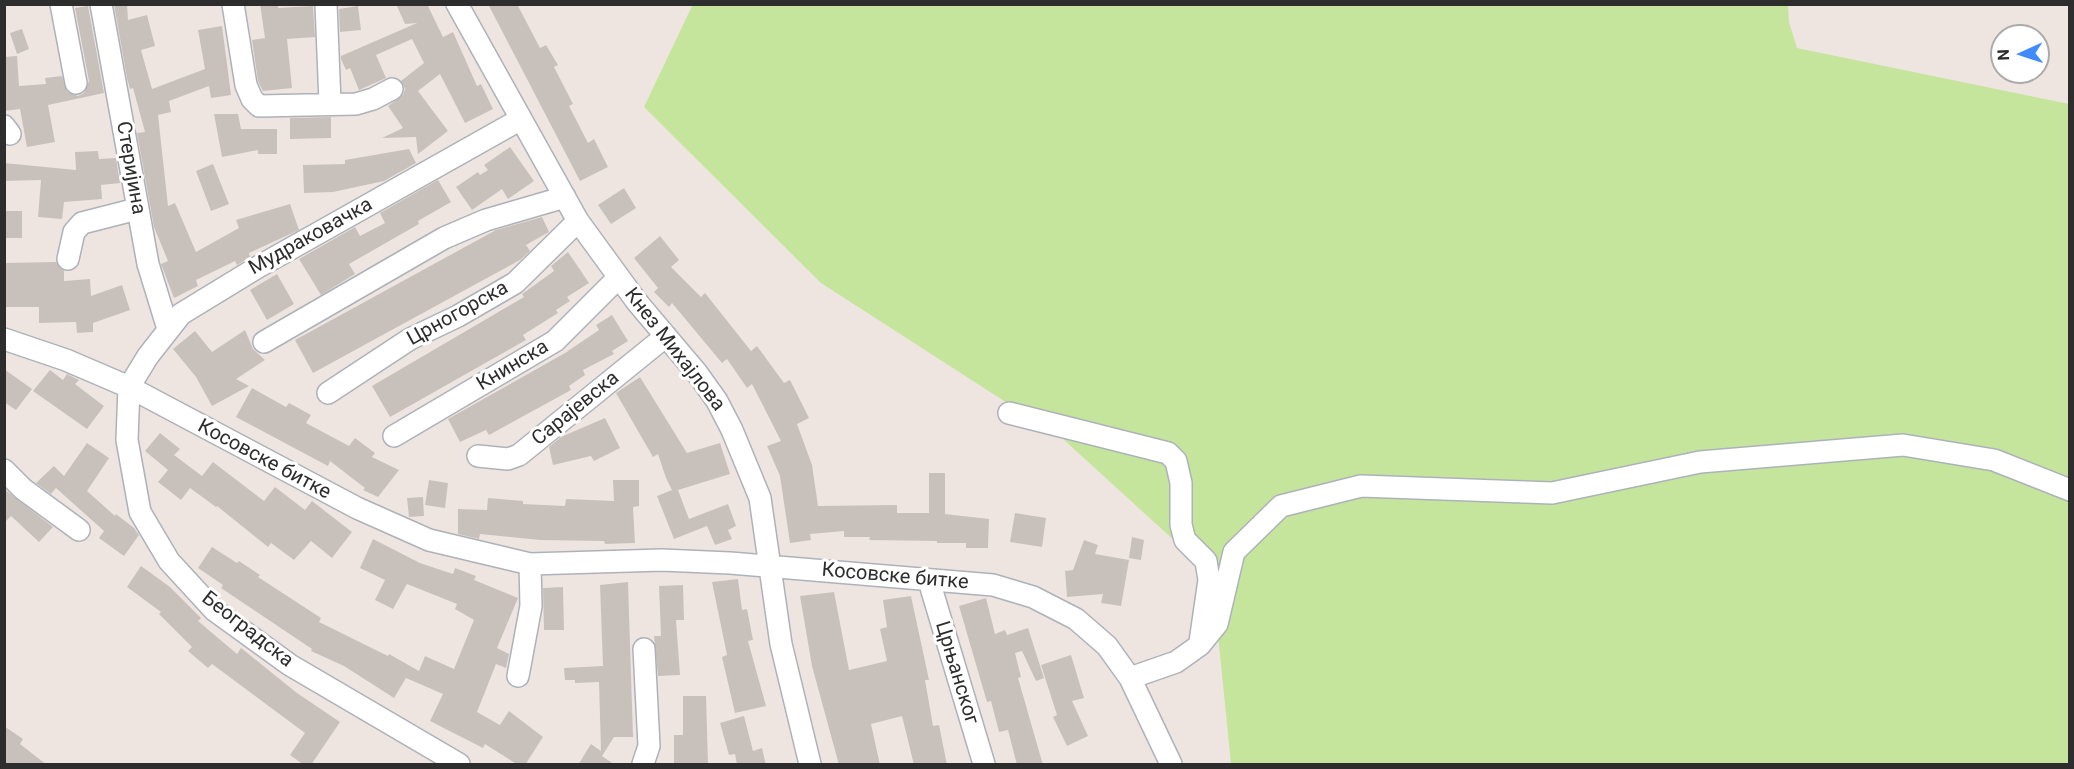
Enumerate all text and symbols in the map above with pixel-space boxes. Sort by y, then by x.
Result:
north arrow [1990,24,2050,84]
text: N [1994,49,2013,61]
street label: Стеријина [110,120,150,216]
street label: Мудраковачка [245,193,377,281]
street label: Црногорска [403,276,513,352]
street label: Кнез Михајлова [618,284,730,416]
street label: Книнска [473,335,553,397]
street label: Сарајевска [528,367,624,451]
street label: Косовске битке [193,415,335,505]
street label: Косовске битке [821,559,969,595]
street label: Београдска [197,587,297,673]
street label: Црњанског [929,619,983,727]

